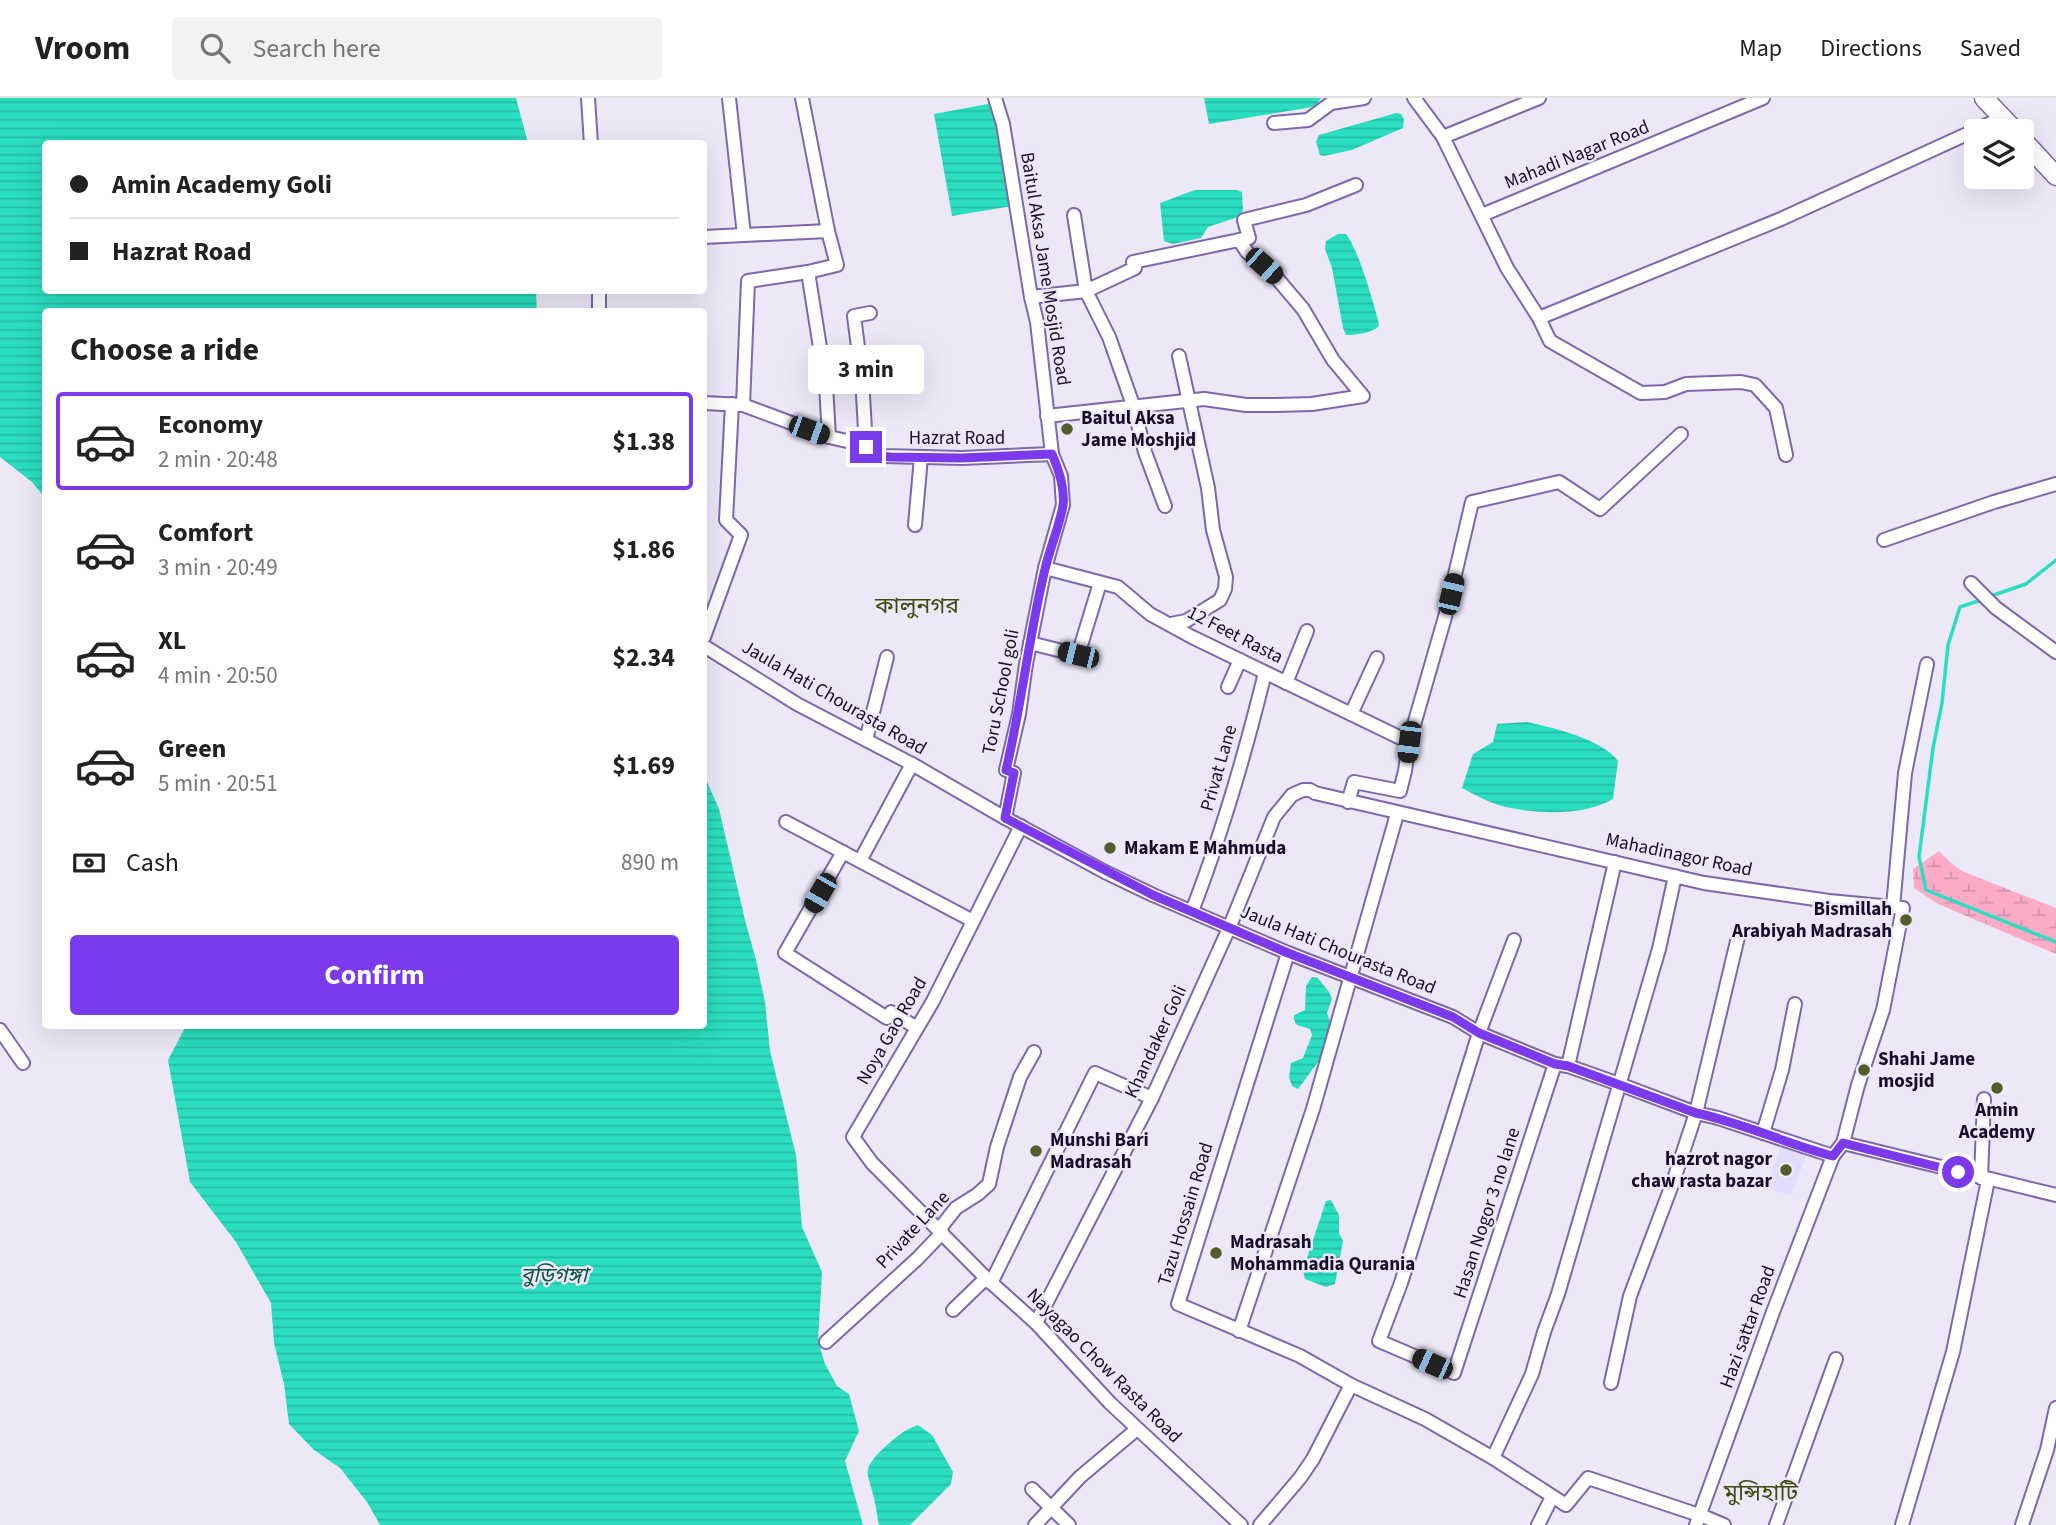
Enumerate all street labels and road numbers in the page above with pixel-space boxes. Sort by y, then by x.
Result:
street label: Mahadi Nagar Road [1500,114,1654,196]
street label: Baitul Aksa Jame Mosjid Road [1013,150,1077,388]
street label: Hazrat Road [909,425,1005,452]
street label: 12 Feet Rasta [1182,599,1288,671]
street label: Toru School goli [976,627,1026,757]
street label: Jaula Hati Chourasta Road [737,634,931,762]
street label: Privat Lane [1194,722,1244,814]
street label: Mahadinagor Road [1603,826,1755,884]
street label: Jaula Hati Chourasta Road [1236,898,1440,1002]
street label: Noya Gao Road [850,972,934,1090]
street label: Khandaker Goli [1118,981,1194,1103]
street label: Hasan Nogor 3 no lane [1447,1124,1527,1302]
street label: Tazu Hossain Road [1151,1139,1221,1289]
street label: Private Lane [870,1185,956,1275]
street label: Hazi sattar Road [1713,1262,1783,1392]
street label: Nayagao Chow Rasta Road [1020,1282,1188,1450]

